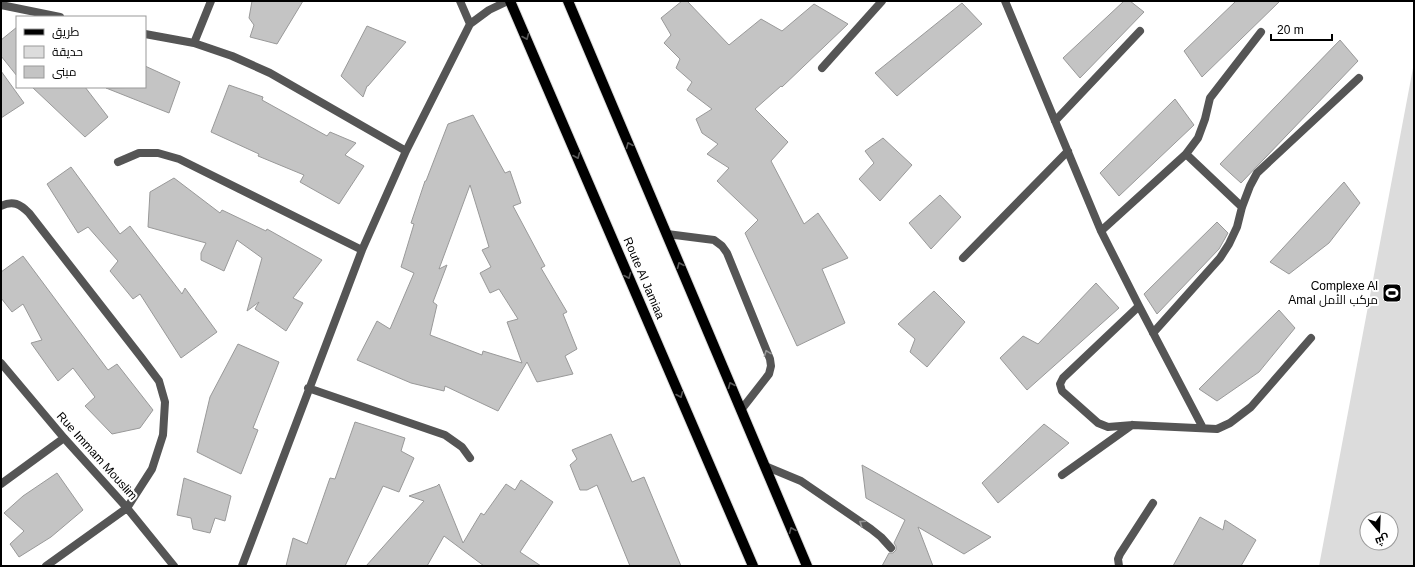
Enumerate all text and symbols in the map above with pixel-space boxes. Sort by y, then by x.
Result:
legend [16,16,146,88]
scale bar [1271,16,1332,42]
text: 20 m [1277,23,1304,37]
text: طريق [52,25,80,39]
one-way arrow [521,33,529,40]
text: حديقة [52,45,83,59]
text: مبنى [52,65,77,79]
one-way arrow [626,142,634,149]
one-way arrow [572,152,580,160]
street label: Route Al Jamiaa [620,235,668,321]
one-way arrow [677,261,685,269]
one-way arrow [624,272,632,279]
place label: Complexe Al Amal مركب الأمل [1288,279,1378,307]
sports icon: Complexe Al Amal مركب الأمل [1381,282,1403,304]
one-way arrow [764,350,772,357]
one-way arrow [727,381,735,388]
one-way arrow [675,392,683,399]
street label: Rue Immam Mouslim [54,409,140,503]
north arrow [1359,511,1399,551]
one-way arrow [859,520,866,528]
one-way arrow [789,527,797,535]
text: ش [1373,532,1391,548]

